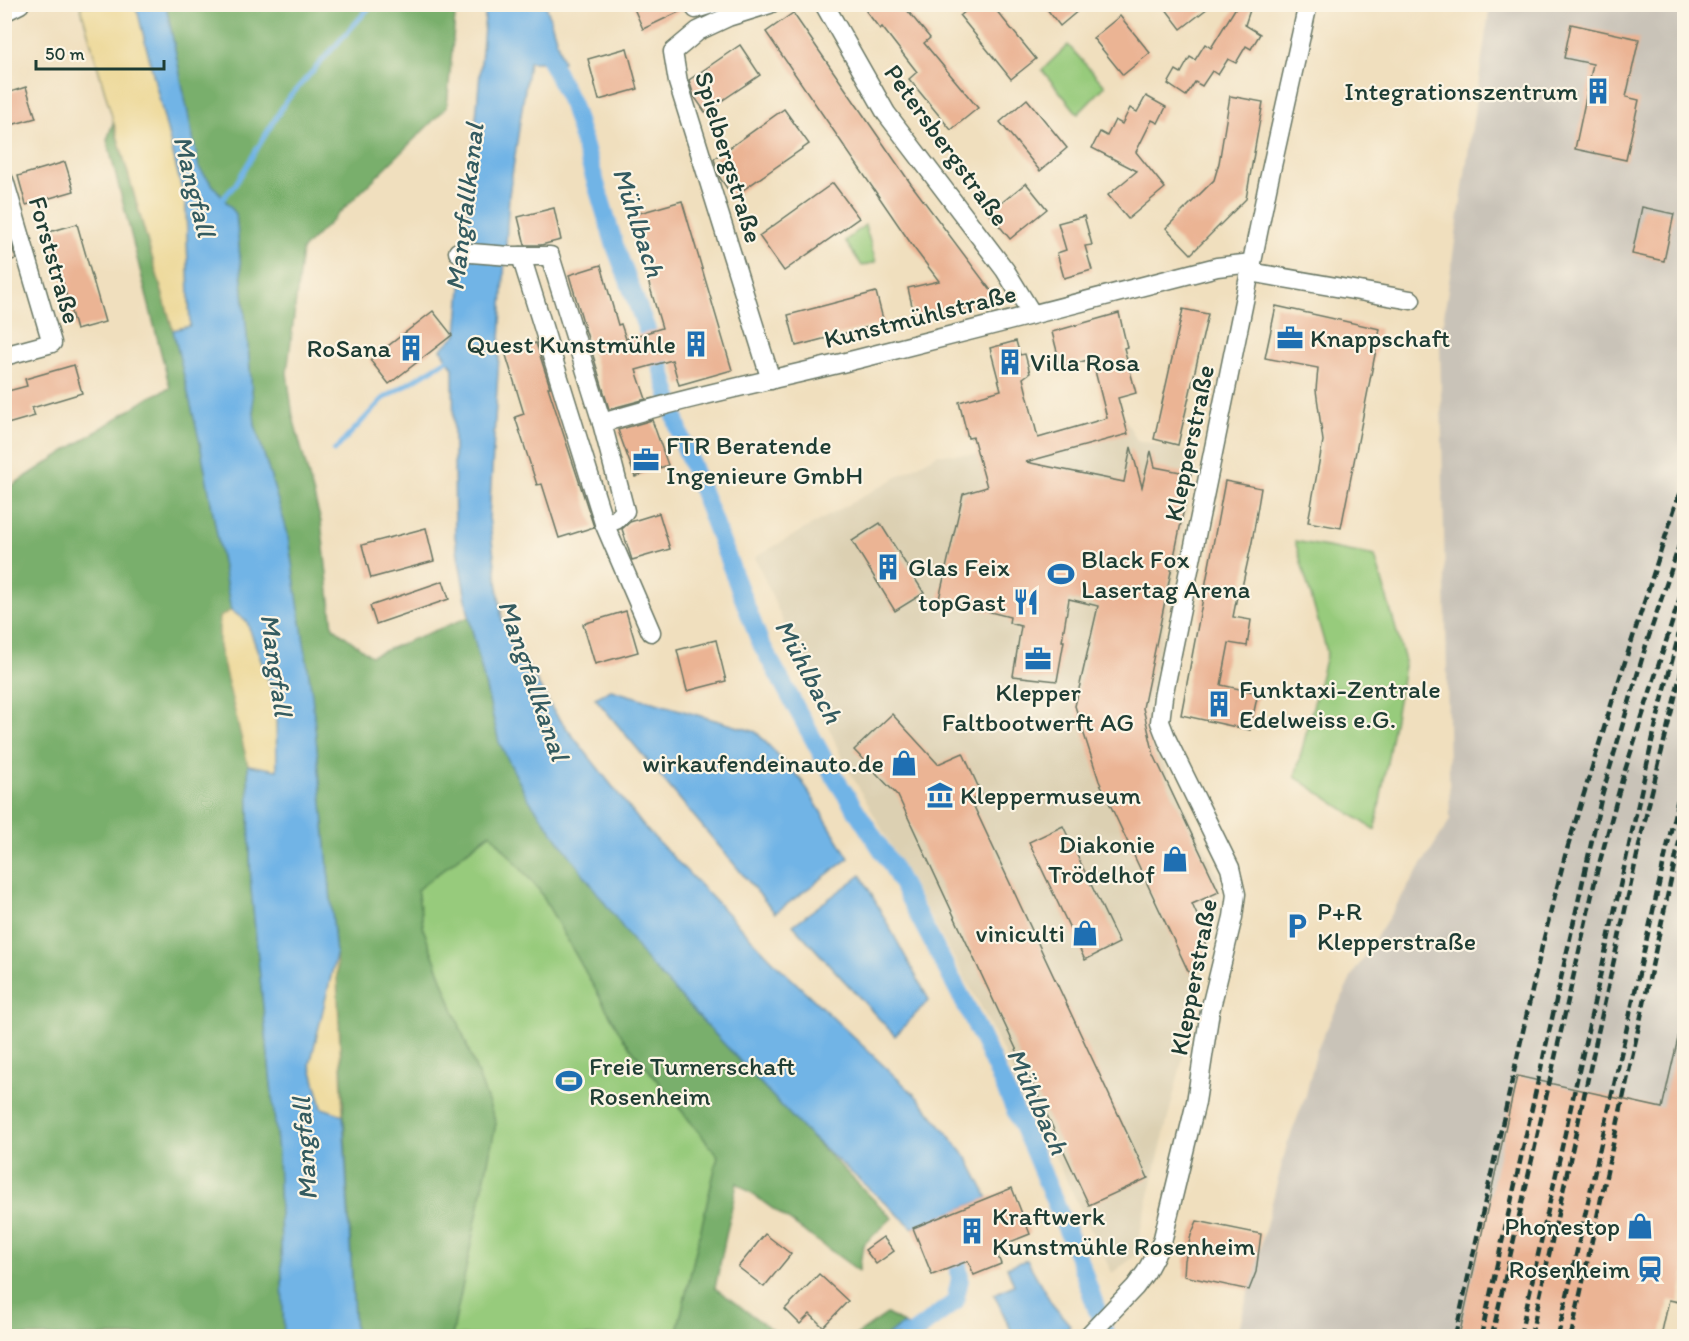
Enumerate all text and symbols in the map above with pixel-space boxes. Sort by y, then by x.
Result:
scale bar [36,33,164,71]
text: 50 m [45,43,85,65]
street label: Petersbergstraße [877,58,1017,232]
street label: Spielbergstraße [688,67,770,247]
place label: Integrationszentrum [1344,75,1578,107]
building icon: Integrationszentrum [1583,76,1613,106]
water label: Mangfallkanal [437,119,491,292]
water label: Mangfall [167,132,224,242]
water label: Mühlbach [606,163,672,281]
street label: Forststraße [22,193,88,327]
street label: Kunstmühlstraße [821,277,1019,355]
place label: Knappschaft [1310,322,1450,354]
office icon: Knappschaft [1275,323,1305,353]
place label: Quest Kunstmühle [466,328,676,360]
building icon: Quest Kunstmühle [681,329,711,359]
place label: RoSana [307,332,392,364]
building icon: RoSana [396,333,426,363]
place label: Villa Rosa [1030,346,1140,378]
building icon: Villa Rosa [995,347,1025,377]
street label: Klepperstraße [1157,362,1221,524]
place label: FTR Beratende Ingenieure GmbH [666,429,863,491]
office icon: FTR Beratende Ingenieure GmbH [631,445,661,475]
place label: Black Fox Lasertag Arena [1081,543,1250,605]
place label: Glas Feix [908,551,1010,583]
building icon: Glas Feix [873,552,903,582]
sports icon: Black Fox Lasertag Arena [1046,559,1076,589]
place label: topGast [918,586,1006,618]
restaurant icon: topGast [1011,587,1041,617]
water label: Mangfallkanal [491,595,578,767]
water label: Mangfall [253,612,301,721]
water label: Mühlbach [768,613,850,729]
office icon: Klepper Faltbootwerft AG [1023,644,1053,674]
place label: Funktaxi-Zentrale Edelweiss e.G. [1239,673,1441,735]
place label: Klepper Faltbootwerft AG [942,676,1134,738]
building icon: Funktaxi-Zentrale Edelweiss e.G. [1204,689,1234,719]
place label: wirkaufendeinauto.de [642,747,884,779]
shop icon: wirkaufendeinauto.de [889,748,919,778]
place label: Kleppermuseum [960,779,1141,811]
museum icon: Kleppermuseum [925,780,955,810]
place label: Diakonie Trödelhof [1048,828,1155,890]
shop icon: Diakonie Trödelhof [1160,844,1190,874]
place label: P+R Klepperstraße [1317,895,1476,957]
street label: Klepperstraße [1162,896,1224,1058]
parking icon: P+R Klepperstraße [1282,911,1312,941]
place label: viniculti [975,917,1065,949]
shop icon: viniculti [1070,918,1100,948]
water label: Mühlbach [1000,1043,1076,1159]
place label: Freie Turnerschaft Rosenheim [589,1050,796,1112]
sports icon: Freie Turnerschaft Rosenheim [554,1066,584,1096]
water label: Mangfall [284,1094,324,1202]
place label: Kraftwerk Kunstmühle Rosenheim [992,1200,1256,1262]
place label: Phonestop [1504,1210,1620,1242]
shop icon: Phonestop [1625,1211,1655,1241]
building icon: Kraftwerk Kunstmühle Rosenheim [957,1216,987,1246]
place label: Rosenheim [1508,1253,1630,1285]
station icon: Rosenheim [1635,1254,1665,1284]

